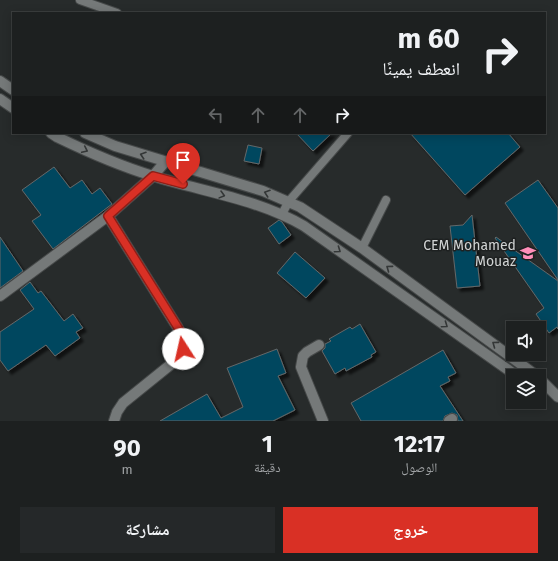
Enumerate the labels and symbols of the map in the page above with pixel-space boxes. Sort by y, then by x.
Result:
pin [166,143,200,184]
one-way arrow [81,145,89,153]
one-way arrow [140,151,147,160]
one-way arrow [264,189,271,197]
one-way arrow [218,190,225,199]
place label: CEM Mohamed Mouaz [423,237,516,270]
school or university icon: CEM Mohamed Mouaz [519,244,537,262]
one-way arrow [334,245,341,252]
one-way arrow [387,266,394,273]
one-way arrow [440,320,447,327]
position arrow [162,328,204,370]
one-way arrow [492,342,499,349]

